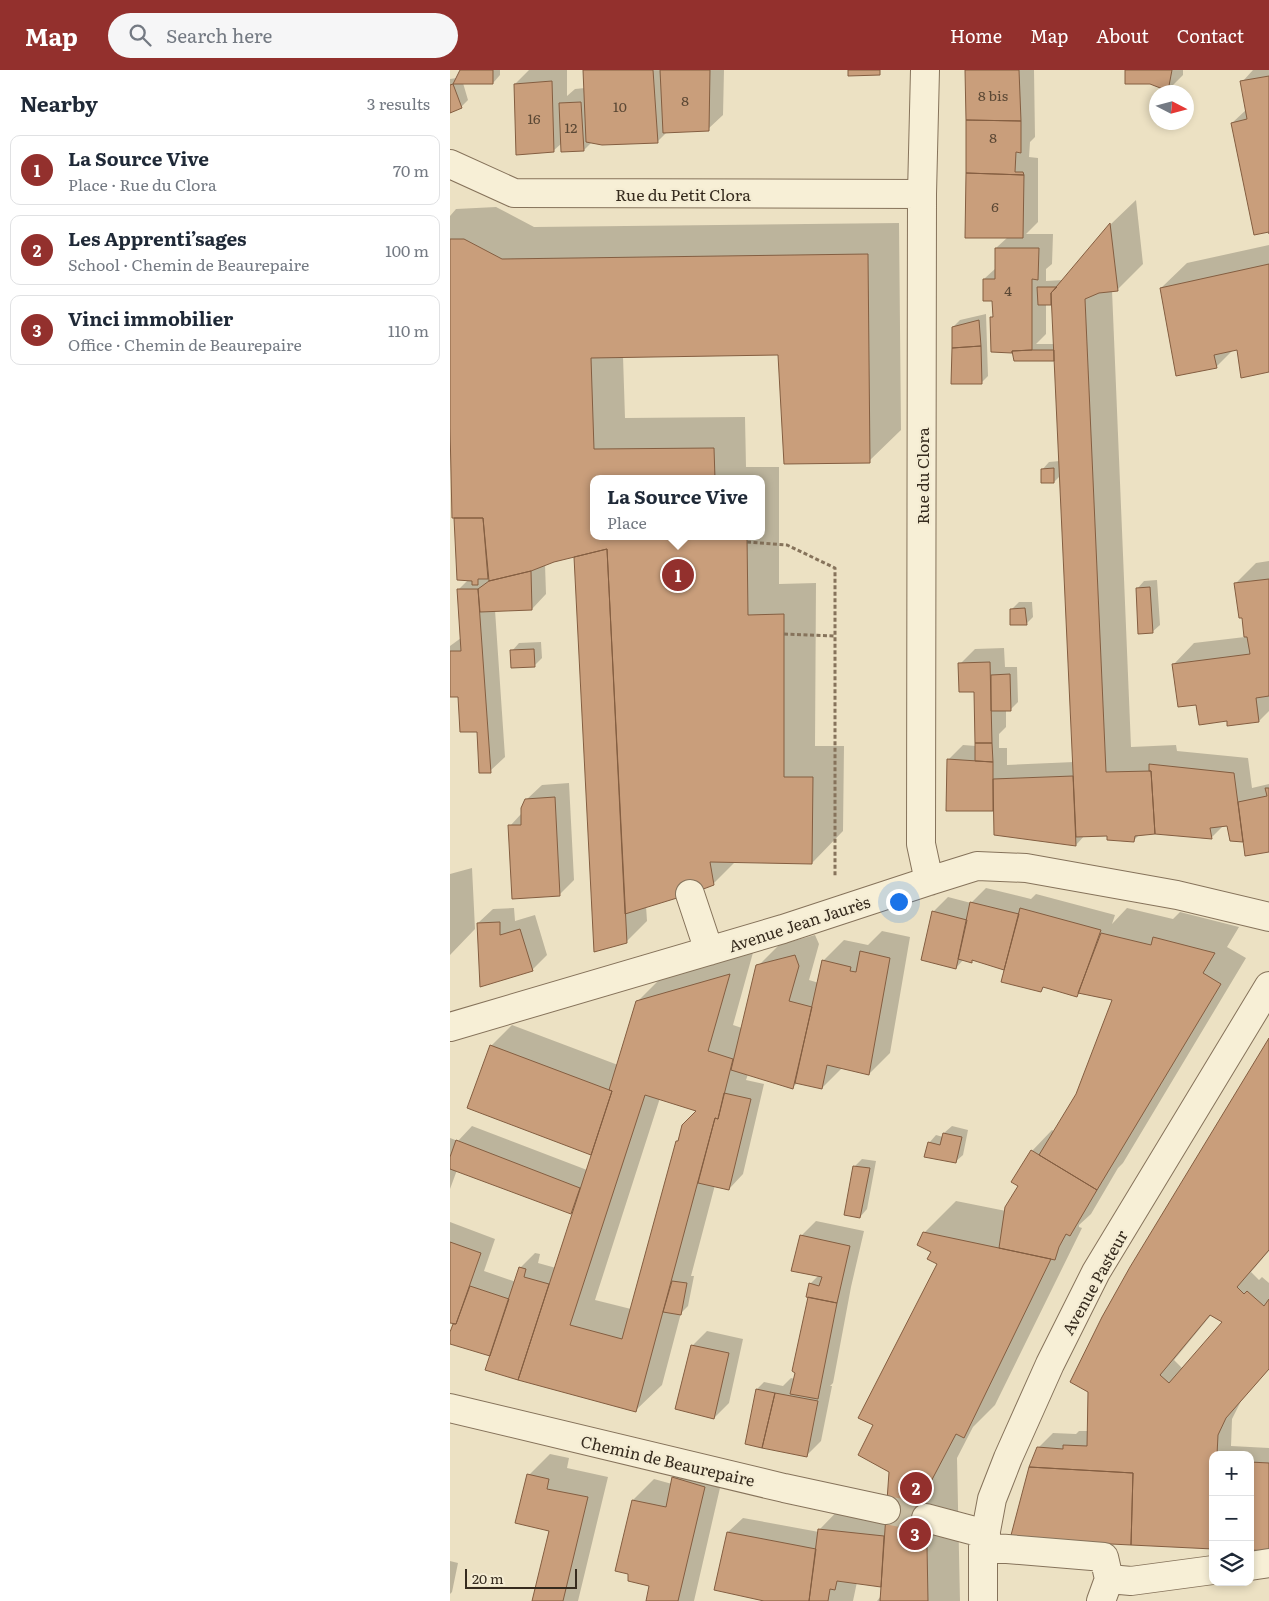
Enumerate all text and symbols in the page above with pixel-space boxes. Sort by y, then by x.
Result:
search box [108,13,458,58]
text: Map [25,18,78,53]
icon: search [126,21,154,49]
text: Search here [166,21,272,49]
text: Home [950,22,1002,49]
text: Map [1030,22,1068,49]
text: About [1096,22,1149,49]
text: Contact [1177,22,1244,49]
house number: 8 bis [978,85,1008,105]
north arrow [1149,85,1194,130]
text: Nearby [20,87,98,118]
house number: 8 [681,90,689,110]
text: 3 results [367,91,430,115]
house number: 10 [613,96,627,116]
house number: 16 [527,108,541,128]
house number: 12 [565,117,577,137]
house number: 8 [989,127,997,147]
text: La Source Vive [68,144,209,172]
text: 1 [34,158,40,182]
text: 70 m [393,158,429,182]
text: Place · Rue du Clora [68,172,217,196]
street label: Rue du Petit Clora [615,182,751,206]
house number: 6 [991,196,999,216]
text: Les Apprenti’sages [68,224,247,252]
text: 2 [33,238,41,262]
text: 100 m [385,238,429,262]
text: School · Chemin de Beaurepaire [68,252,309,276]
house number: 4 [1004,280,1012,300]
text: Vinci immobilier [68,304,233,332]
text: 3 [33,318,41,342]
text: 110 m [388,318,429,342]
text: Office · Chemin de Beaurepaire [68,332,302,356]
street label: Rue du Clora [910,427,934,525]
popup [590,475,765,540]
text: La Source Vive [607,482,748,510]
text: Place [607,510,647,534]
pin: 1 [662,556,694,594]
street label: Avenue Jean Jaurès [725,889,873,957]
your location [886,889,912,915]
street label: Avenue Pasteur [1055,1225,1133,1339]
street label: Chemin de Beaurepaire [579,1428,757,1492]
map controls [1209,1451,1254,1586]
button: + [1209,1451,1254,1496]
pin: 2 [900,1469,932,1507]
button: − [1209,1496,1254,1541]
pin: 3 [899,1515,931,1553]
button: layers [1209,1541,1254,1586]
scale bar [465,1566,578,1589]
text: 20 m [472,1568,504,1588]

